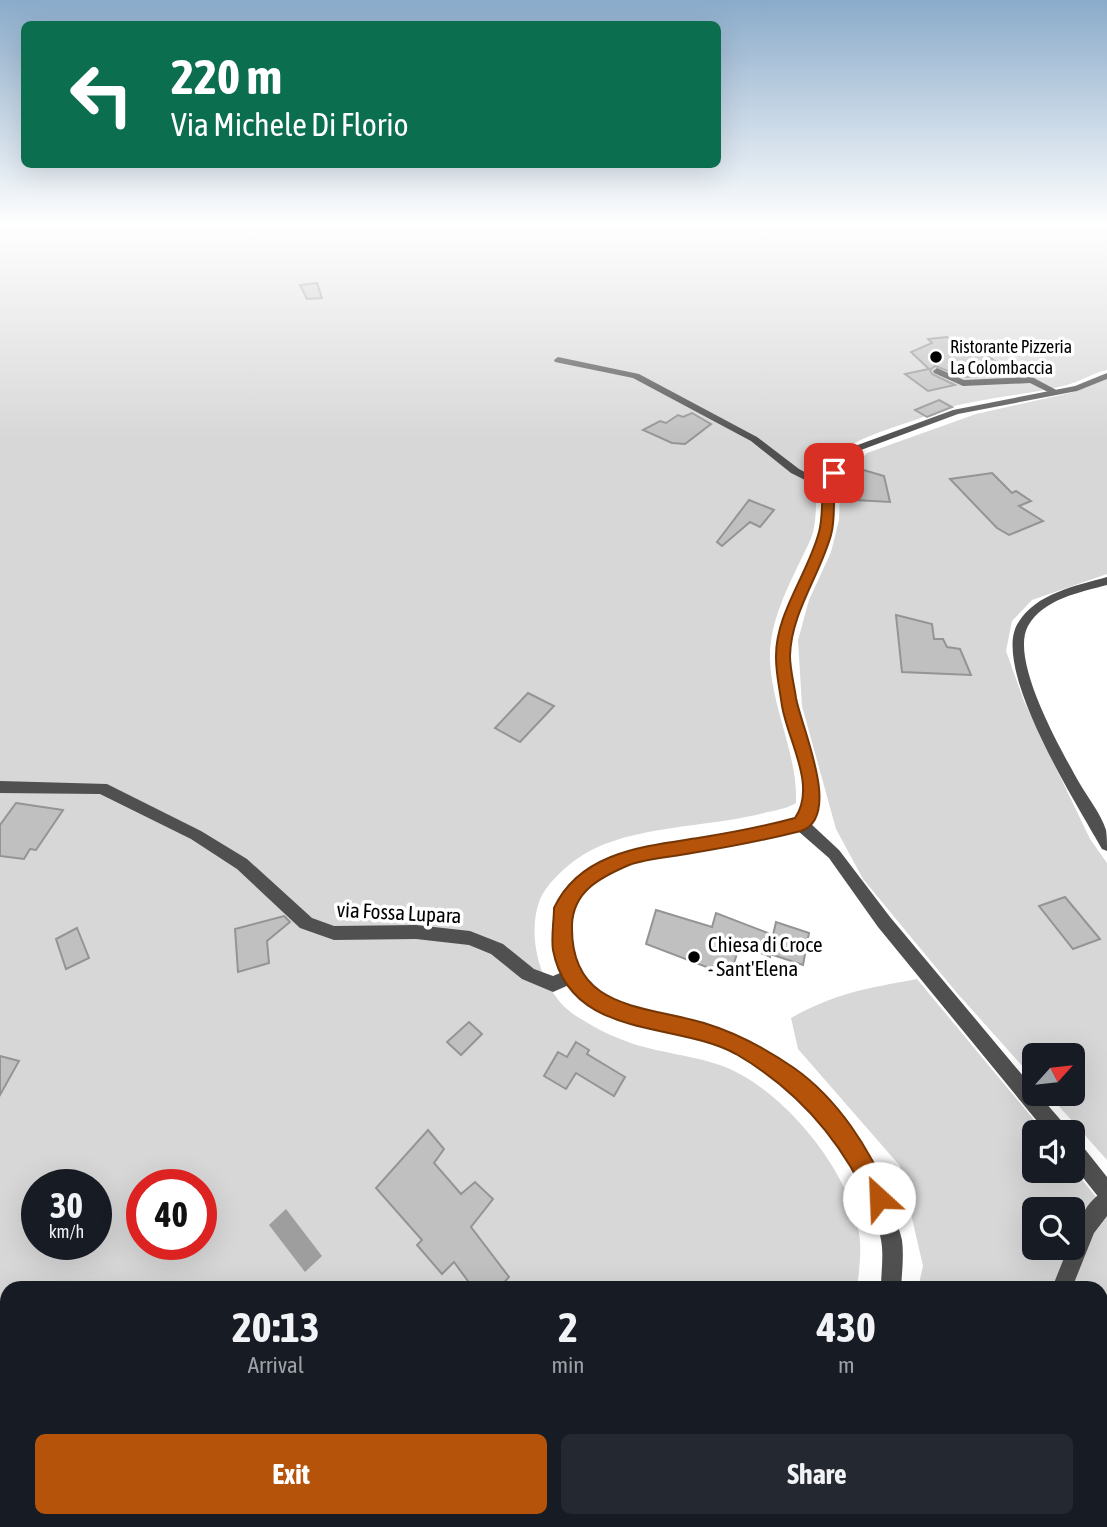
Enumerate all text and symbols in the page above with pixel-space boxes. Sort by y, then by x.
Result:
text: 220 m [171,48,282,104]
icon: left [56,49,147,140]
text: Via Michele Di Florio [171,106,409,143]
place label: Ristorante Pizzeria La Colombaccia [950,336,1072,378]
marker: Ristorante Pizzeria La Colombaccia [928,349,944,365]
pin [804,443,864,503]
icon: arrive [815,454,853,492]
street label: via Fossa Lupara [336,897,462,927]
place label: Chiesa di Croce - Sant'Elena [708,932,823,980]
marker: Chiesa di Croce - Sant'Elena [686,949,702,965]
north arrow [1022,1043,1085,1106]
map controls [1022,1043,1085,1260]
button: sound [1022,1120,1085,1183]
position arrow [842,1161,916,1235]
speed limit sign: 40 [126,1169,217,1260]
text: 30 [50,1185,83,1225]
button: search [1022,1197,1085,1260]
text: km/h [49,1221,84,1242]
text: 20:13 [232,1303,319,1351]
text: 2 [558,1303,578,1351]
text: 430 [817,1303,876,1351]
text: Arrival [248,1352,304,1378]
text: min [552,1352,585,1378]
text: m [838,1352,855,1378]
button: Exit [35,1434,547,1514]
button: Share [561,1434,1073,1514]

